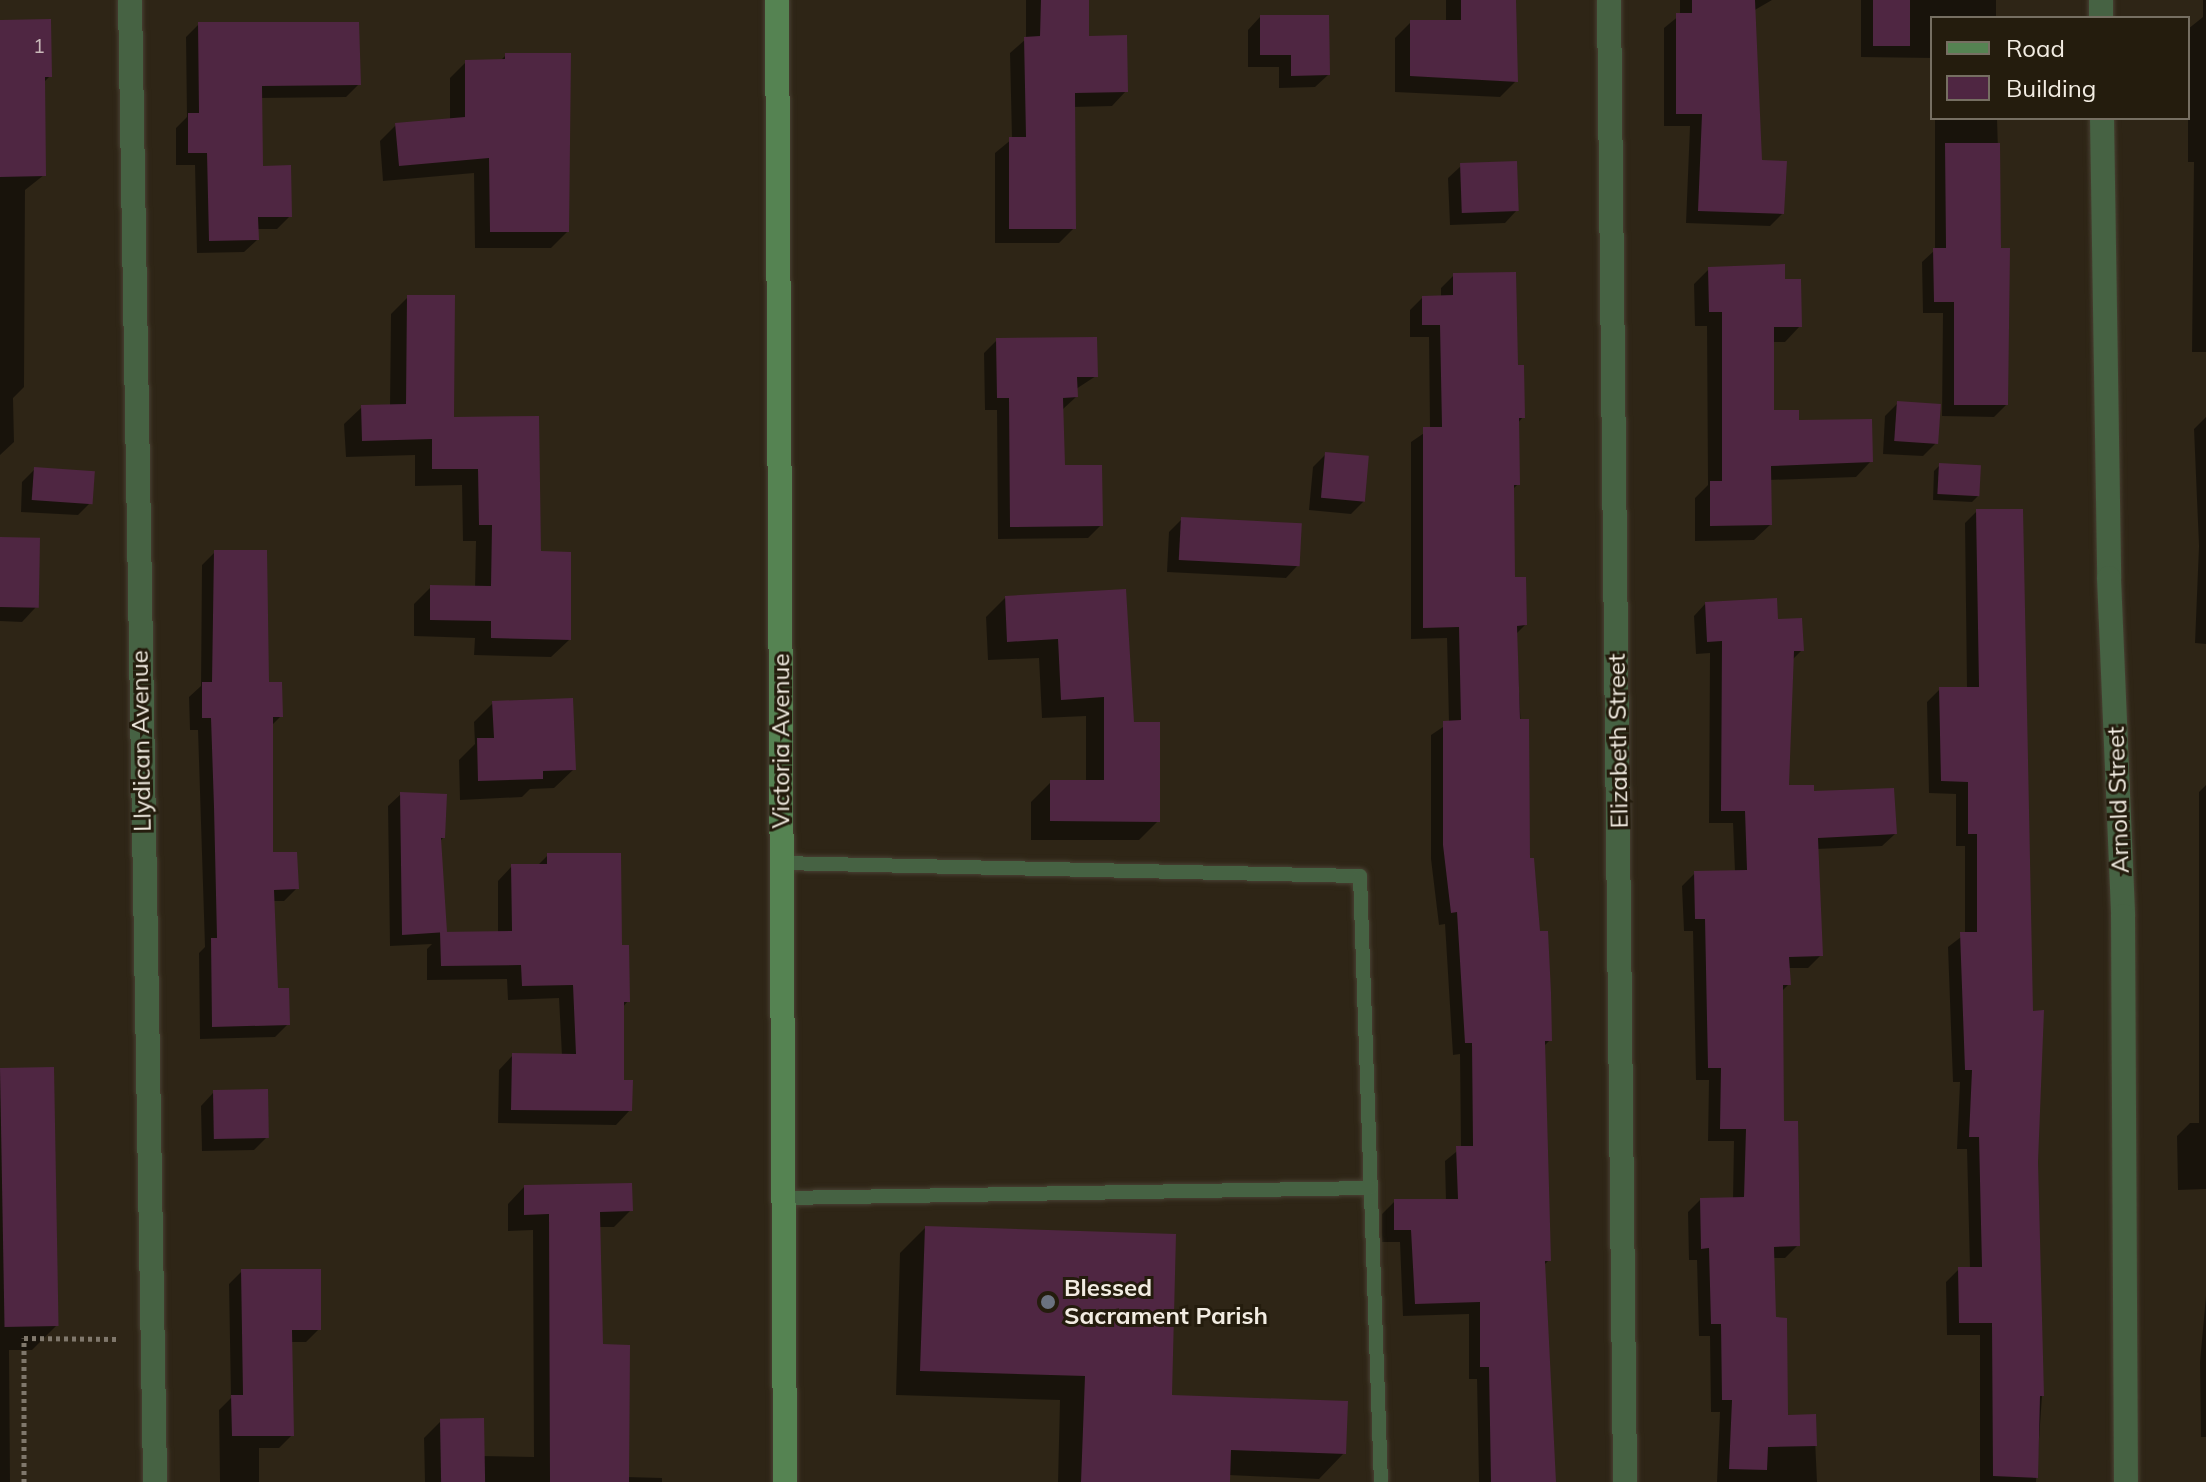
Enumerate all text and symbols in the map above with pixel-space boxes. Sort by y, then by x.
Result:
legend [1930,16,2190,120]
house number: 1 [33,33,45,57]
text: Road [2006,33,2065,63]
text: Building [2006,73,2096,103]
street label: Llydican Avenue [125,650,157,832]
street label: Victoria Avenue [767,653,795,829]
street label: Elizabeth Street [1602,653,1634,829]
street label: Arnold Street [2101,726,2135,874]
place label: Blessed Sacrament Parish [1064,1274,1268,1330]
marker: Blessed Sacrament Parish [1039,1293,1057,1311]

